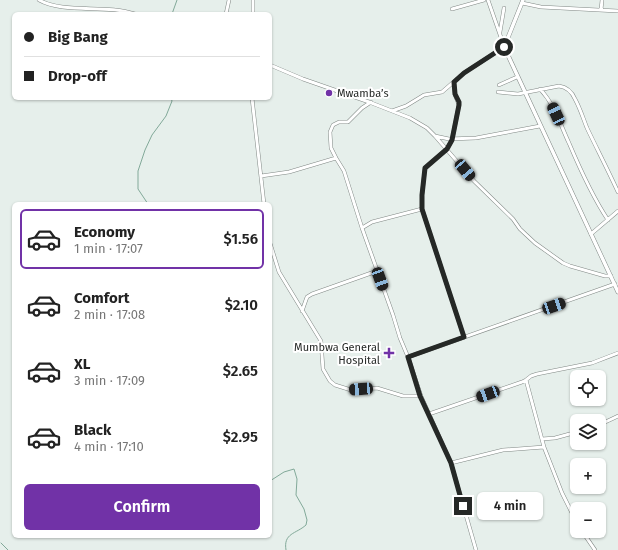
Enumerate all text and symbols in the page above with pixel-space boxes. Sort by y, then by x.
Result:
text: Big Bang [48,28,108,46]
route start [495,38,513,56]
text: Drop-off [48,67,107,85]
place label: Mwamba’s [337,87,389,100]
marker: Mwamba’s [324,88,334,98]
car [545,101,567,127]
car [453,157,477,183]
icon: car [26,221,62,257]
text: Economy [74,223,135,241]
text: $1.56 [223,230,258,248]
text: 1 min · 17:07 [74,241,143,256]
car [370,266,390,292]
icon: car [26,287,62,323]
text: Comfort [74,289,130,307]
text: $2.10 [225,296,258,314]
car [541,296,567,316]
text: 2 min · 17:08 [74,307,145,322]
place label: Mumbwa General Hospital [294,341,380,367]
marker: Mumbwa General Hospital [383,347,395,359]
icon: car [26,353,62,389]
text: XL [74,355,90,373]
text: $2.65 [223,362,258,380]
map controls [570,370,606,538]
button: locate [570,370,606,406]
text: 3 min · 17:09 [74,373,145,388]
car [349,382,373,396]
car [475,384,501,404]
button: layers [570,414,606,450]
icon: car [26,419,62,455]
text: Black [74,421,111,439]
text: $2.95 [223,428,258,446]
text: 4 min · 17:10 [74,439,144,454]
button: + [570,458,606,494]
button: Confirm [24,484,260,530]
callout: 4 min [477,492,543,520]
route end [454,497,472,515]
text: 4 min [494,498,526,513]
button: − [570,502,606,538]

